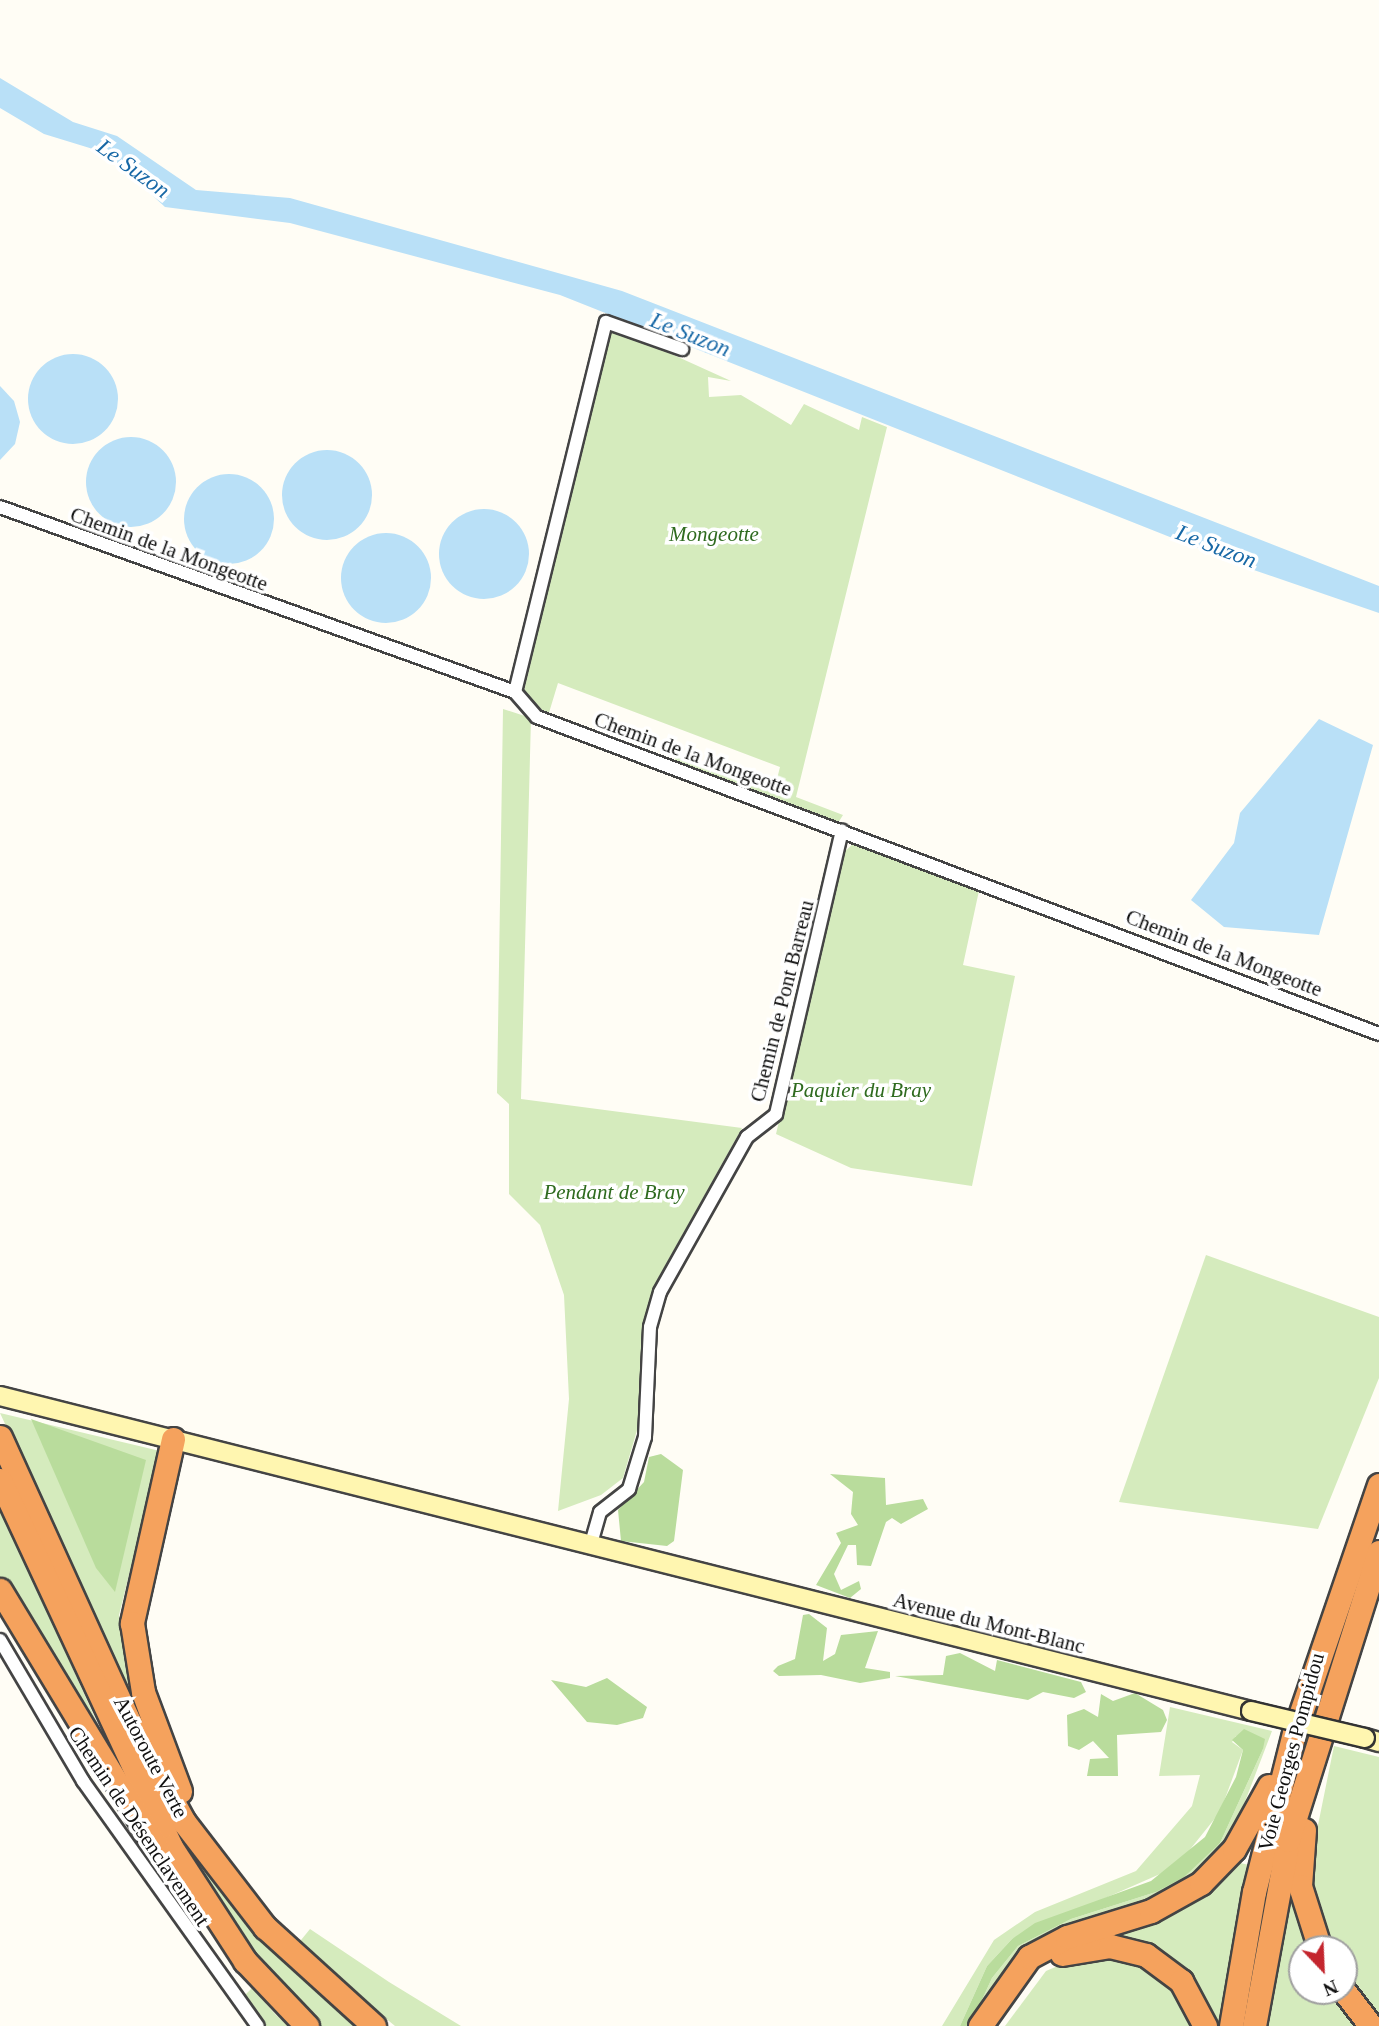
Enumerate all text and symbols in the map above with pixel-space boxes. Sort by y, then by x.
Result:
water label: Le Suzon [91,133,175,205]
water label: Le Suzon [646,307,734,363]
street label: Chemin de la Mongeotte [67,502,271,596]
water label: Le Suzon [1172,519,1260,575]
park label: Mongeotte [669,521,759,547]
street label: Chemin de la Mongeotte [591,707,795,801]
street label: Chemin de Pont Barreau [745,898,819,1104]
street label: Chemin de la Mongeotte [1122,904,1326,1002]
park label: Paquier du Bray [791,1077,931,1103]
park label: Pendant de Bray [543,1179,685,1205]
street label: Avenue du Mont-Blanc [891,1587,1087,1659]
street label: Voie Georges Pompidou [1252,1650,1330,1854]
street label: Autoroute Verte [108,1692,194,1822]
street label: Chemin de Désenclavement [63,1721,215,1931]
north arrow [1288,1935,1358,2005]
text: N [1320,1976,1341,2000]

